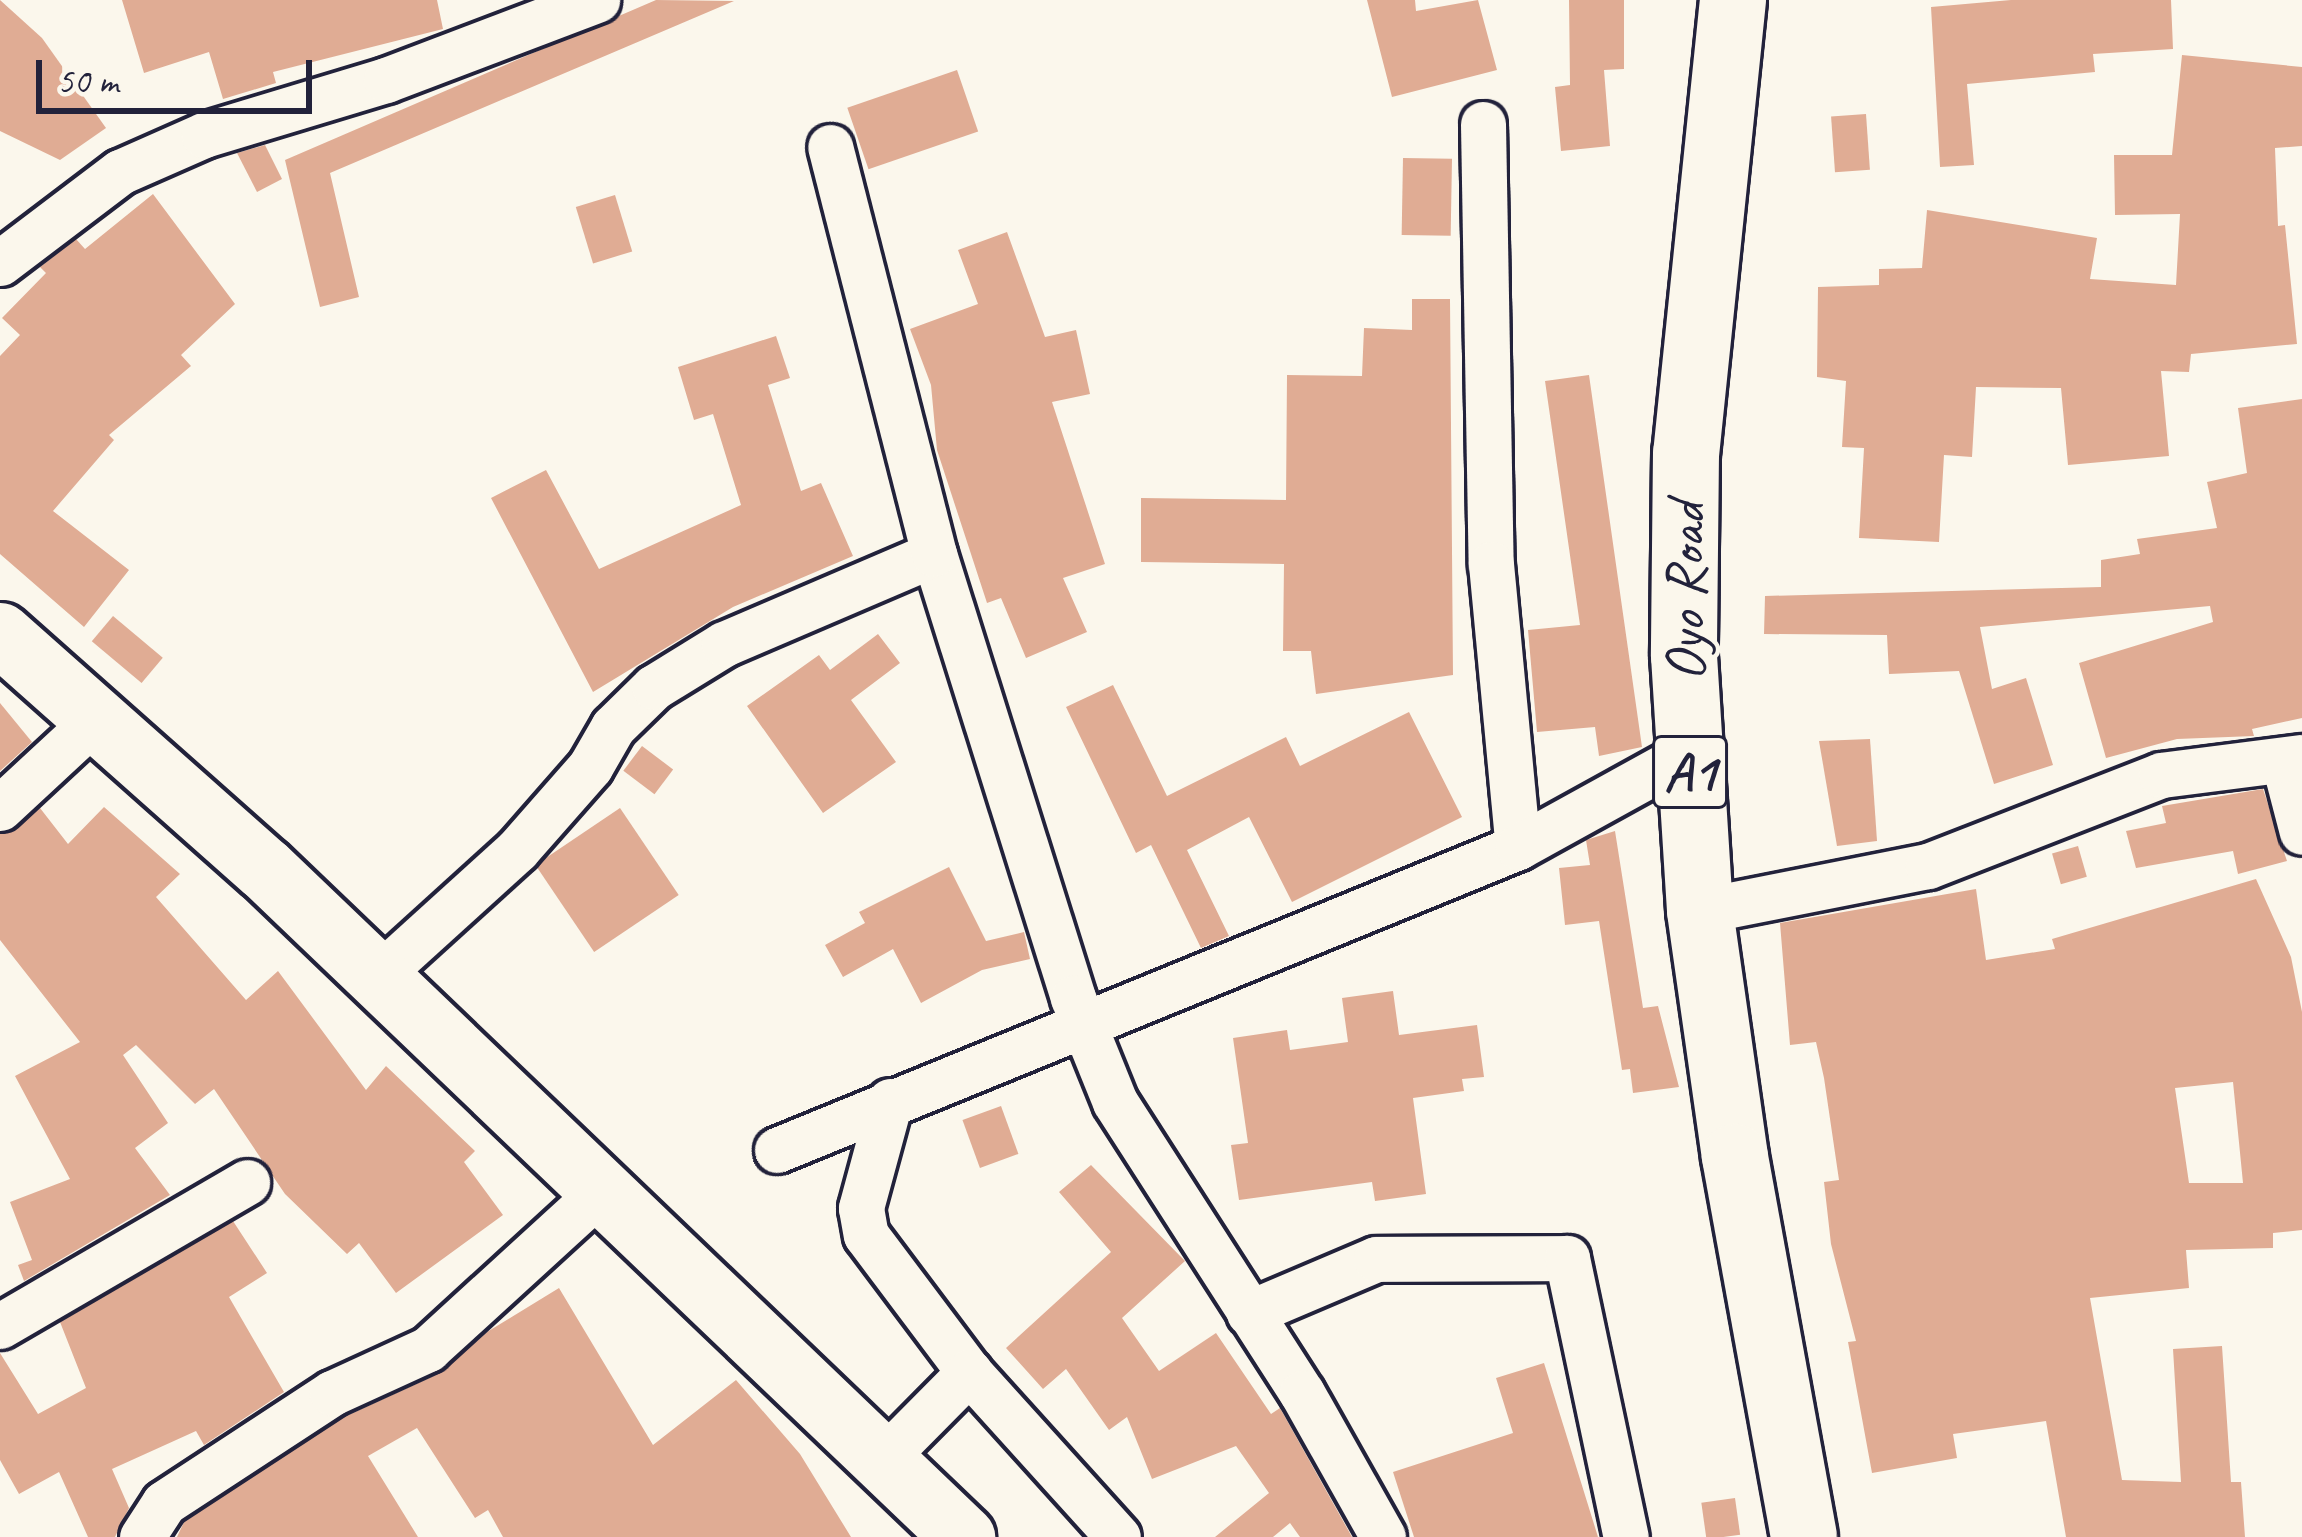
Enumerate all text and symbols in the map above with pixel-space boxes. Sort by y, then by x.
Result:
scale bar [42,36,318,110]
text: 50 m [57,58,118,104]
street label: Oyo Road [1652,503,1720,681]
road number: A1 [1651,724,1729,820]

